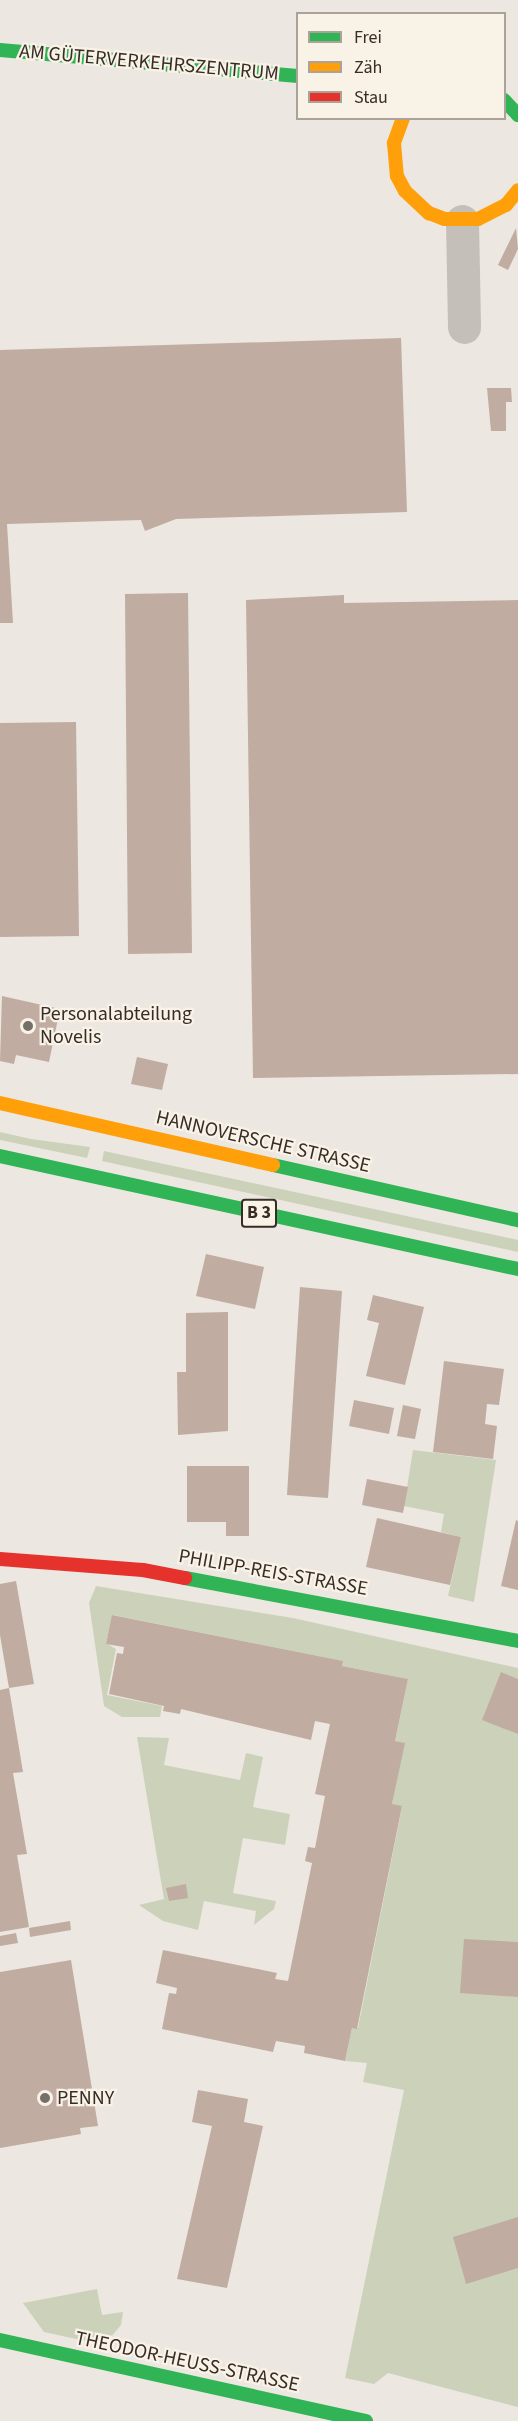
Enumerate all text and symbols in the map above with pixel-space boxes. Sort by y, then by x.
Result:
legend [296,12,506,120]
text: Frei [354,25,382,50]
street label: AM GÜTERVERKEHRSZENTRUM [18,40,280,86]
text: Zäh [354,55,382,80]
text: Stau [354,85,388,110]
place label: Personalabteilung Novelis [40,1002,192,1049]
marker: Personalabteilung Novelis [21,1019,35,1033]
street label: HANNOVERSCHE STRASSE [153,1106,373,1178]
road number: B 3 [241,1198,277,1228]
street label: PHILIPP-REIS-STRASSE [177,1545,369,1601]
place label: PENNY [57,2086,114,2110]
marker: PENNY [38,2091,52,2105]
street label: THEODOR-HEUSS-STRASSE [73,2327,301,2397]

